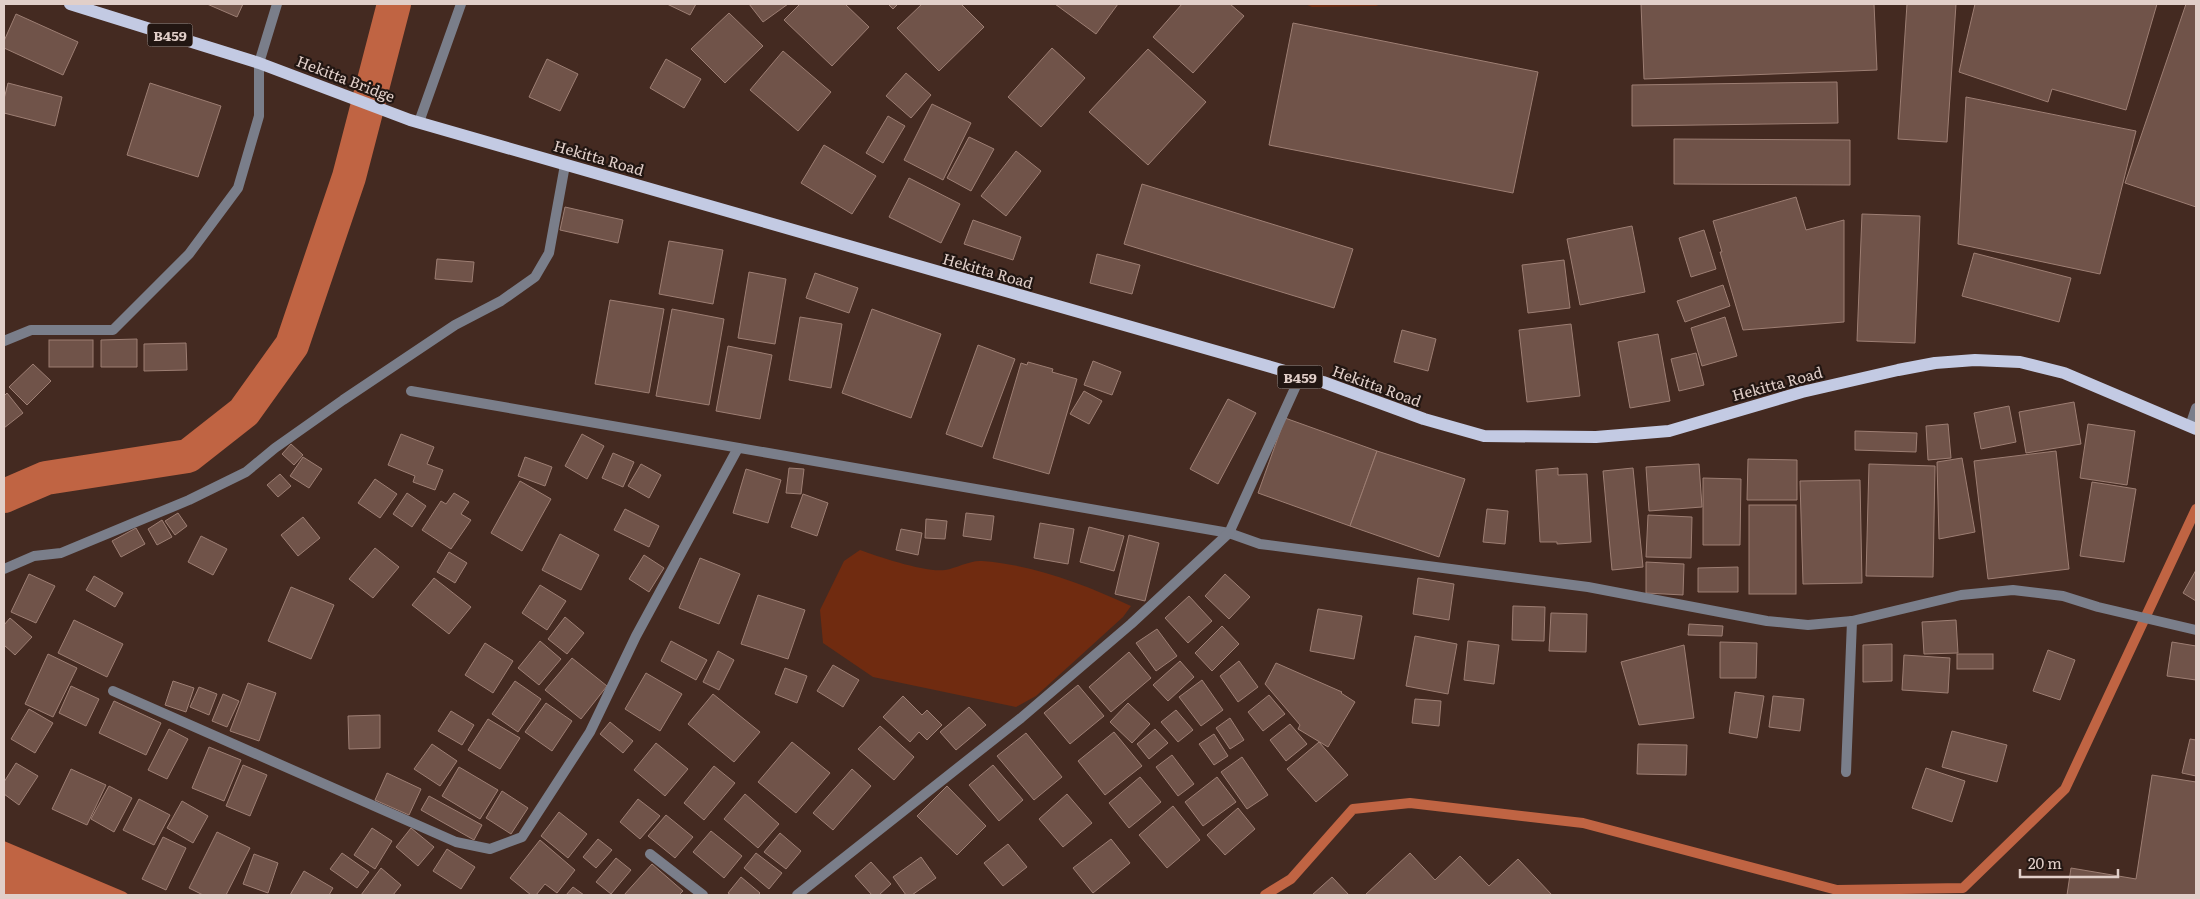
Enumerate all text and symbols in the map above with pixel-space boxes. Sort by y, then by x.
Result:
road number: B459 [148,24,192,46]
street label: Hekitta Bridge [293,49,399,107]
street label: Hekitta Road [551,133,647,181]
street label: Hekitta Road [940,246,1036,294]
street label: Hekitta Road [1329,358,1425,412]
street label: Hekitta Road [1729,360,1825,406]
road number: B459 [1278,366,1322,388]
scale bar [2020,846,2118,878]
text: 20 m [2028,851,2062,874]

